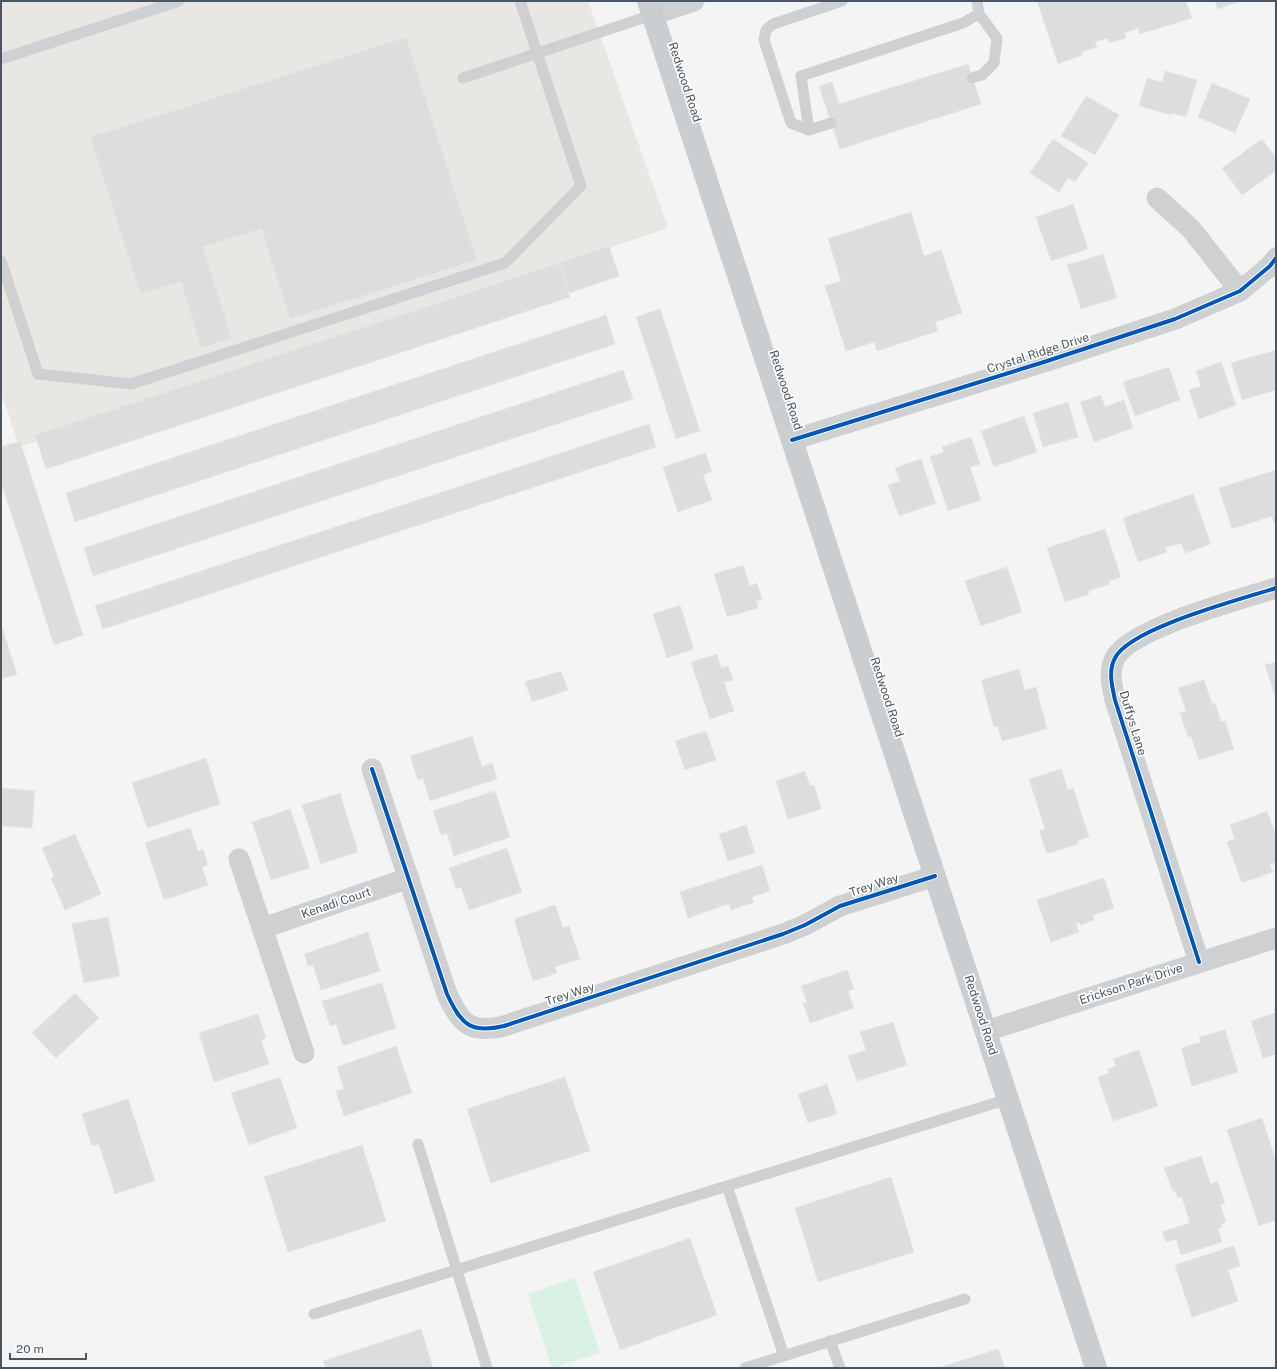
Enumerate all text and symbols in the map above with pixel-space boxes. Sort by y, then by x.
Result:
street label: Redwood Road [665,40,705,124]
street label: Crystal Ridge Drive [985,330,1091,376]
street label: Redwood Road [766,348,806,432]
street label: Redwood Road [867,655,907,739]
street label: Duffys Lane [1117,689,1150,757]
street label: Trey Way [848,870,901,900]
street label: Kenadi Court [299,884,373,921]
street label: Erickson Park Drive [1078,961,1185,1007]
street label: Redwood Road [961,973,1001,1057]
street label: Trey Way [544,979,597,1009]
scale bar [10,1335,86,1361]
text: 20 m [16,1342,44,1356]

